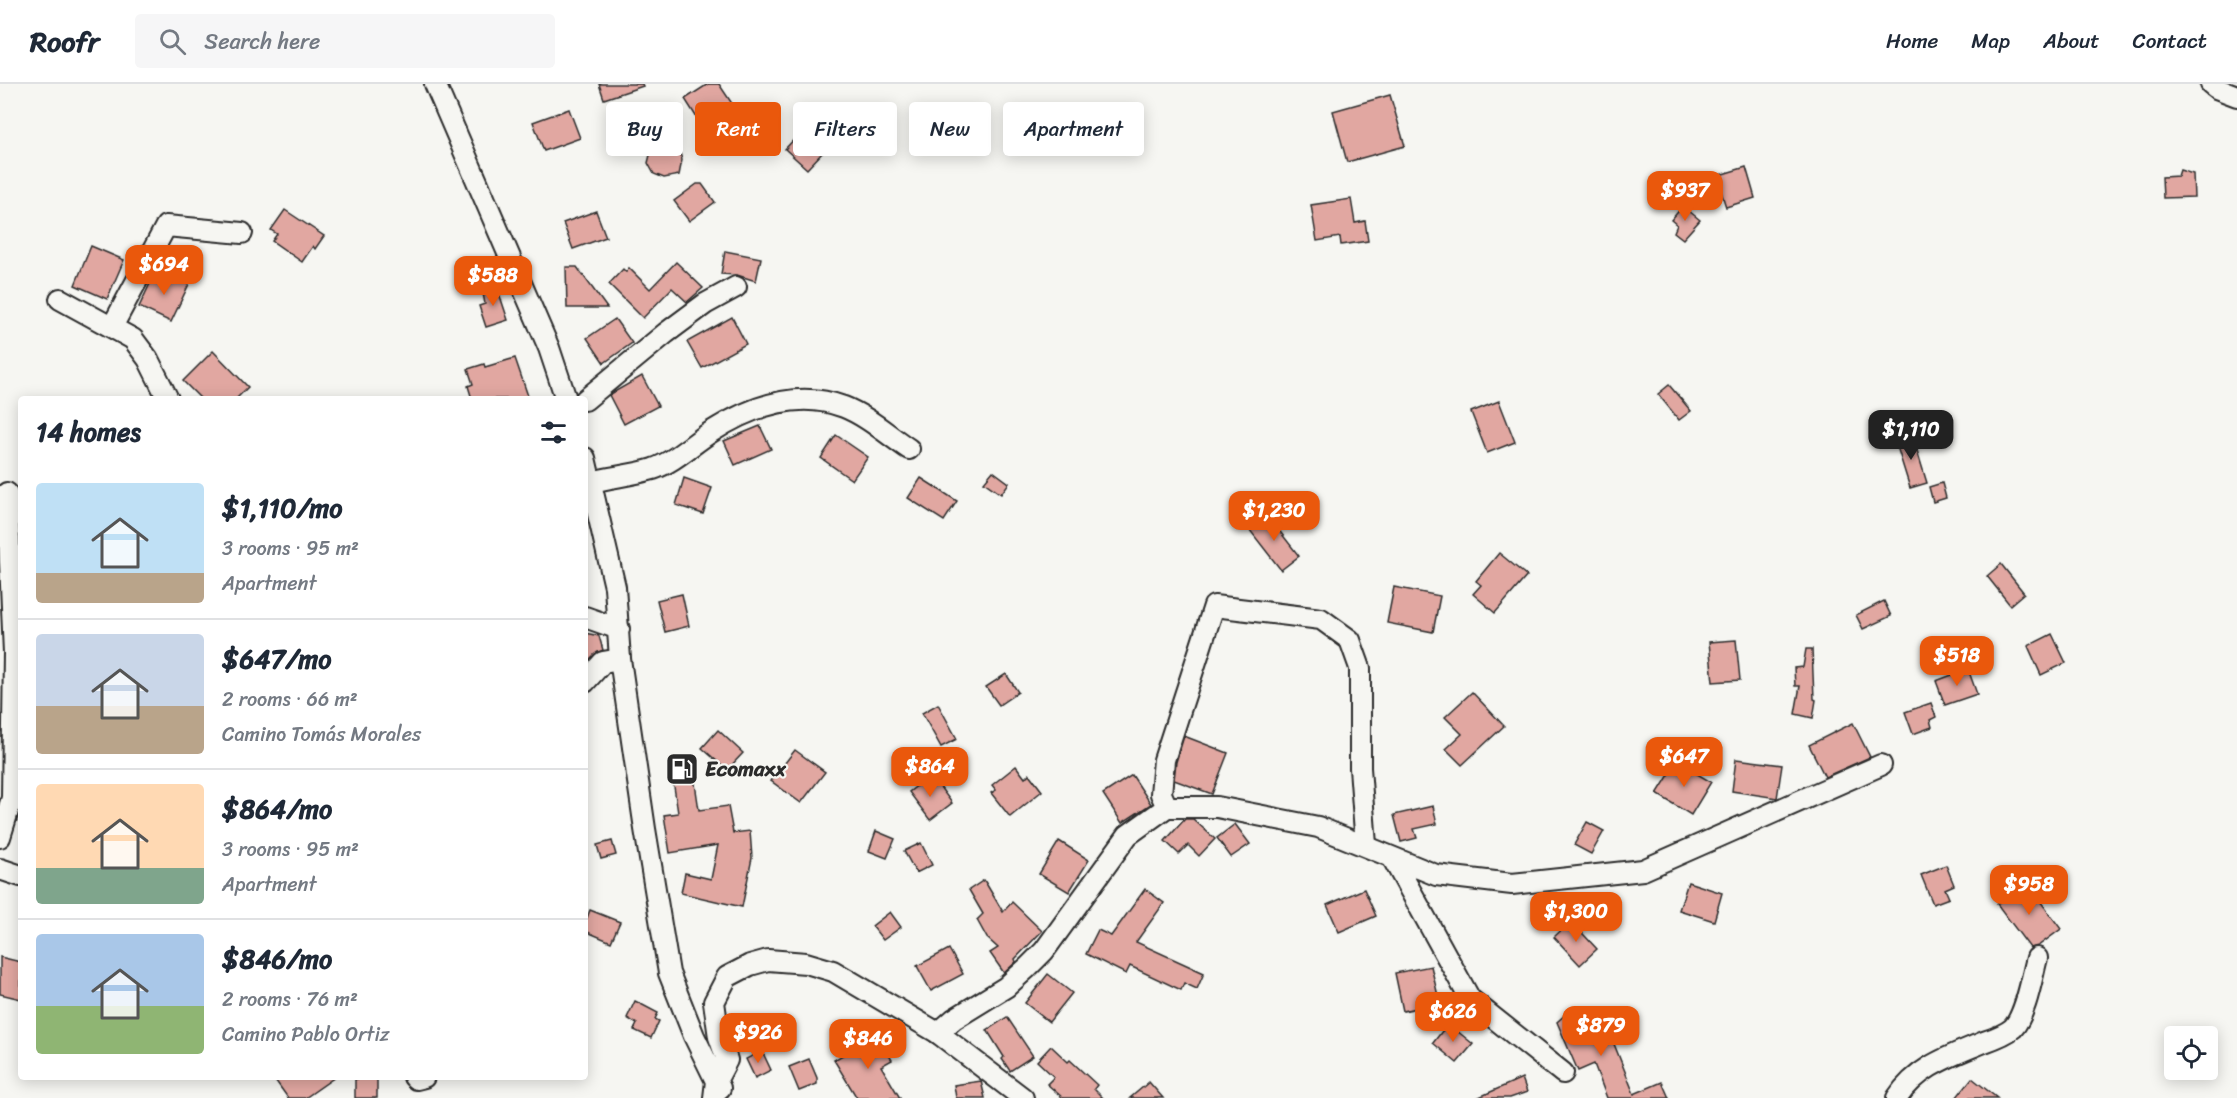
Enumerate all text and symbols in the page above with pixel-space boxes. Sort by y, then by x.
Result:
search box [135,14,555,68]
text: Roofr [30,17,99,66]
text: Search here [204,22,320,61]
text: Home [1886,22,1938,60]
text: Map [1971,22,2010,60]
text: About [2043,22,2100,60]
text: Contact [2133,22,2207,60]
icon: search [156,25,189,58]
chip: Buy [606,102,683,156]
chip: Rent [695,102,781,156]
chip: Filters [793,102,897,156]
chip: New [909,102,991,156]
chip: Apartment [1003,102,1144,156]
pin: $937 [1649,171,1721,222]
text: $937 [1661,173,1709,208]
pin: $694 [128,245,200,296]
text: $694 [139,247,189,282]
pin: $588 [457,256,529,307]
text: $588 [468,258,518,293]
text: 14 homes [36,409,141,455]
pin: $1,110 [1862,410,1960,461]
text: $1,110 [1882,412,1940,447]
icon: filters [537,416,570,449]
text: $1,110/mo [222,485,342,531]
pin: $1,230 [1225,491,1323,542]
text: $1,230 [1243,493,1305,528]
icon: home [84,507,156,579]
text: 3 rooms · 95 m² [222,531,359,566]
text: Apartment [222,566,316,601]
text: $647/mo [222,636,331,682]
pin: $518 [1921,636,1993,687]
text: $518 [1934,638,1980,673]
icon: home [84,658,156,730]
text: 2 rooms · 66 m² [222,682,358,717]
text: Camino Tomás Morales [222,717,421,752]
pin: $647 [1648,737,1720,788]
text: $647 [1660,739,1708,774]
pin: $864 [894,747,966,798]
text: $864 [905,749,955,784]
place label: Ecomaxx [705,750,786,788]
fuel station icon: Ecomaxx [664,751,700,787]
text: $864/mo [222,786,332,832]
icon: home [84,808,156,880]
text: 3 rooms · 95 m² [222,832,359,867]
pin: $958 [1993,865,2065,916]
text: Apartment [222,867,316,902]
text: $958 [2004,867,2054,902]
pin: $1,300 [1527,892,1625,943]
text: $1,300 [1544,894,1608,929]
text: $846/mo [222,936,332,982]
icon: home [84,958,156,1030]
text: 2 rooms · 76 m² [222,982,358,1017]
pin: $626 [1417,992,1489,1043]
text: $626 [1429,994,1477,1029]
pin: $879 [1565,1006,1637,1057]
text: $879 [1576,1008,1626,1043]
pin: $926 [722,1013,794,1064]
text: $926 [734,1015,782,1050]
text: Camino Pablo Ortiz [222,1017,389,1052]
pin: $846 [832,1019,904,1070]
text: $846 [843,1021,893,1056]
map controls [2164,1026,2218,1080]
button: locate [2164,1026,2218,1080]

